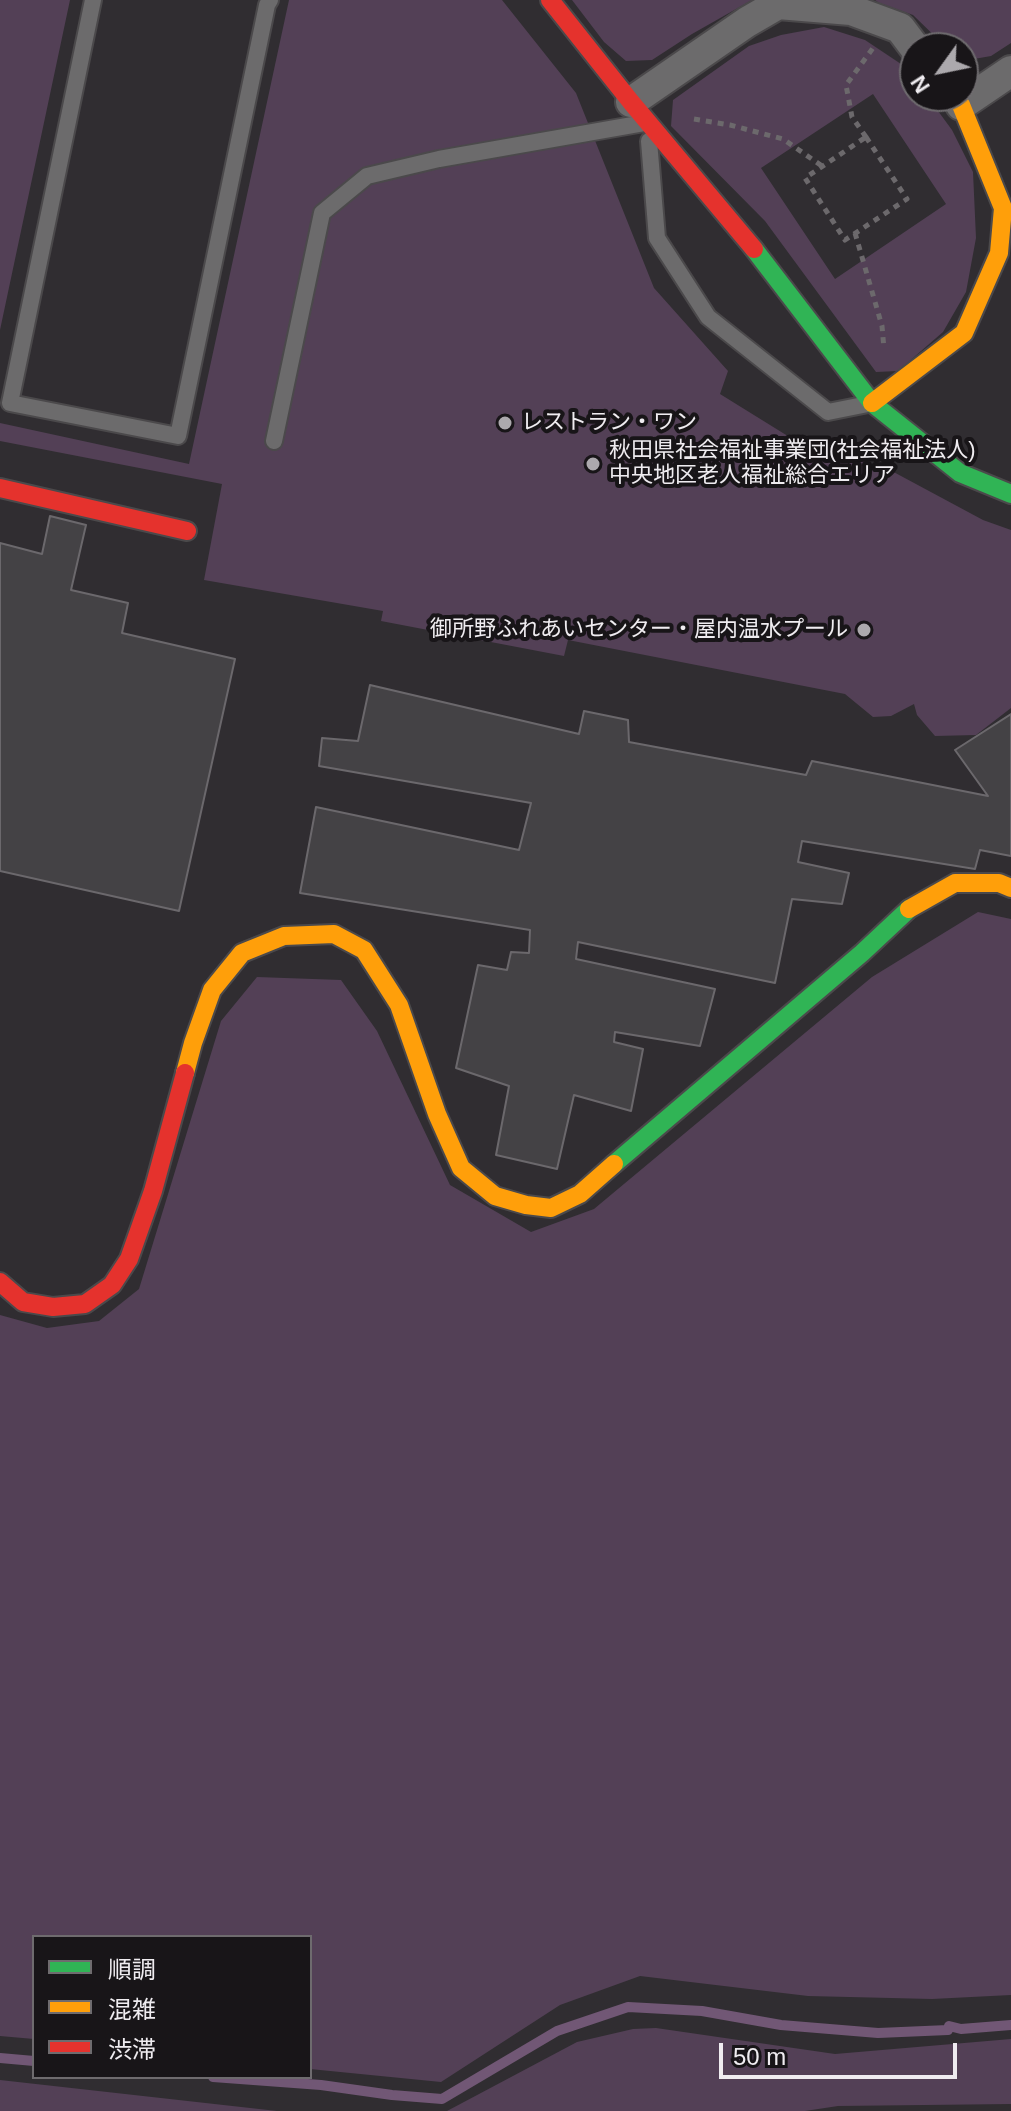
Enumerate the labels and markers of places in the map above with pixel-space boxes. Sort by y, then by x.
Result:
place label: レストラン・ワン [521,410,697,436]
marker: レストラン・ワン [496,414,514,432]
place label: 秋田県社会福祉事業団(社会福祉法人) 中央地区老人福祉総合エリア [609,438,976,490]
marker: 秋田県社会福祉事業団(社会福祉法人) 中央地区老人福祉総合エリア [584,455,602,473]
place label: 御所野ふれあいセンター・屋内温水プール [430,617,848,643]
marker: 御所野ふれあいセンター・屋内温水プール [855,621,873,639]

